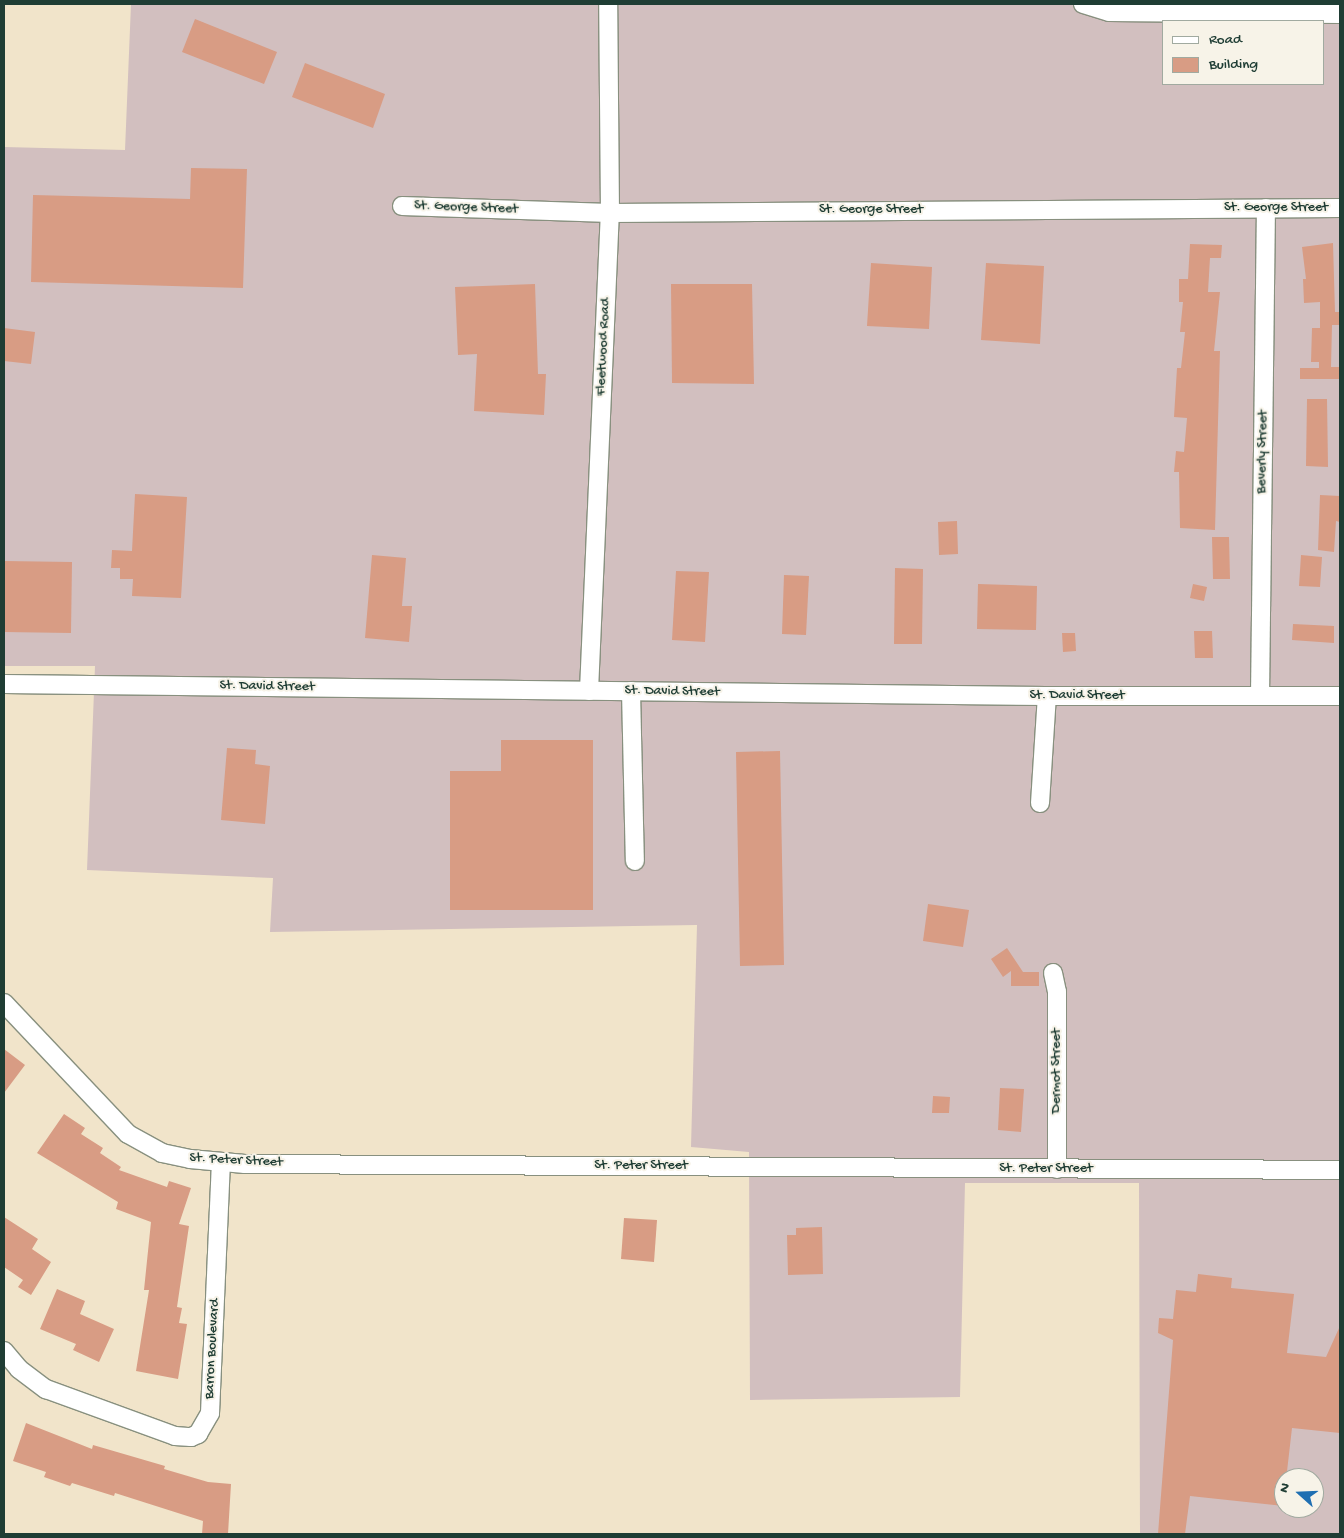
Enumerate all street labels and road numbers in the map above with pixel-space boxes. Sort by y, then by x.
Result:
street label: St. George Street [414,198,518,218]
street label: St. George Street [1224,200,1328,216]
street label: St. George Street [819,202,923,218]
street label: Fleetwood Road [593,298,615,396]
street label: Beverly Street [1254,410,1272,494]
street label: St. David Street [219,678,315,696]
street label: St. David Street [624,683,720,701]
street label: St. David Street [1030,688,1124,704]
street label: Dermot Street [1049,1029,1065,1113]
street label: St. Peter Street [189,1150,283,1172]
street label: St. Peter Street [594,1158,688,1174]
street label: St. Peter Street [999,1161,1093,1177]
street label: Barron Boulevard [202,1298,224,1400]

